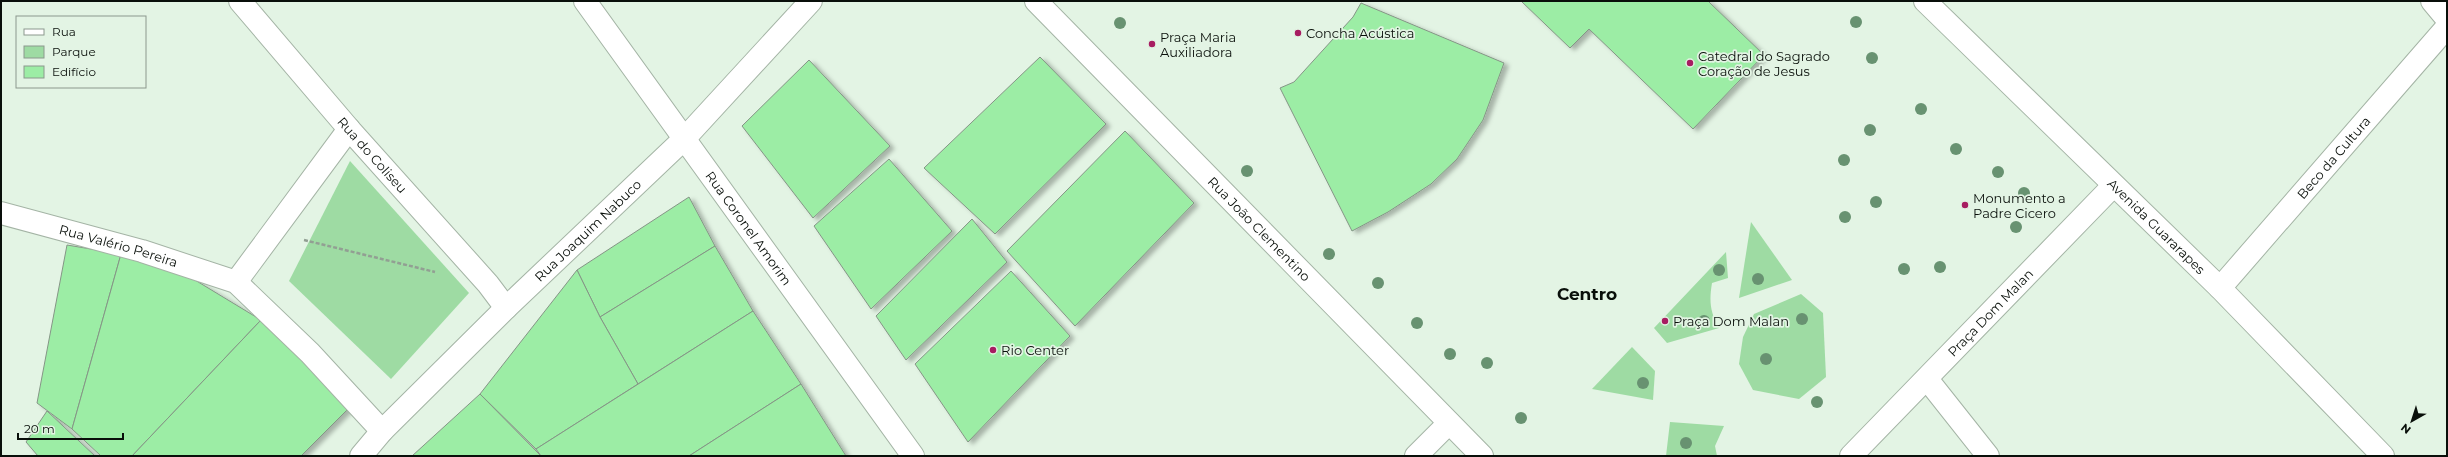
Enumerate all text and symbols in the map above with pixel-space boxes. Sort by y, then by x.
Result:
legend [16,16,146,88]
text: Rua [52,24,76,39]
place label: Concha Acústica [1306,25,1414,41]
marker: Concha Acústica [1293,28,1303,38]
place label: Praça Maria Auxiliadora [1160,29,1236,60]
marker: Praça Maria Auxiliadora [1147,39,1157,49]
text: Parque [52,44,96,59]
place label: Catedral do Sagrado Coração de Jesus [1698,48,1830,79]
marker: Catedral do Sagrado Coração de Jesus [1685,58,1695,68]
text: Edifício [52,64,96,79]
street label: Beco da Cultura [2293,113,2374,202]
street label: Rua do Coliseu [334,114,411,196]
street label: Rua Coronel Amorim [702,168,795,288]
street label: Rua João Clementino [1205,173,1314,284]
street label: Avenida Guararapes [2104,175,2209,277]
street label: Rua Joaquim Nabuco [531,176,644,285]
place label: Monumento a Padre Cicero [1973,190,2066,221]
marker: Monumento a Padre Cicero [1960,200,1970,210]
street label: Rua Valério Pereira [58,221,180,270]
street label: Praça Dom Malan [1944,265,2036,360]
district label: Centro [1557,284,1617,304]
place label: Praça Dom Malan [1673,313,1789,329]
marker: Praça Dom Malan [1660,316,1670,326]
place label: Rio Center [1001,342,1069,358]
marker: Rio Center [988,345,998,355]
north arrow [2392,401,2432,441]
scale bar [18,415,123,441]
text: 20 m [24,421,55,436]
text: N [2398,421,2414,437]

